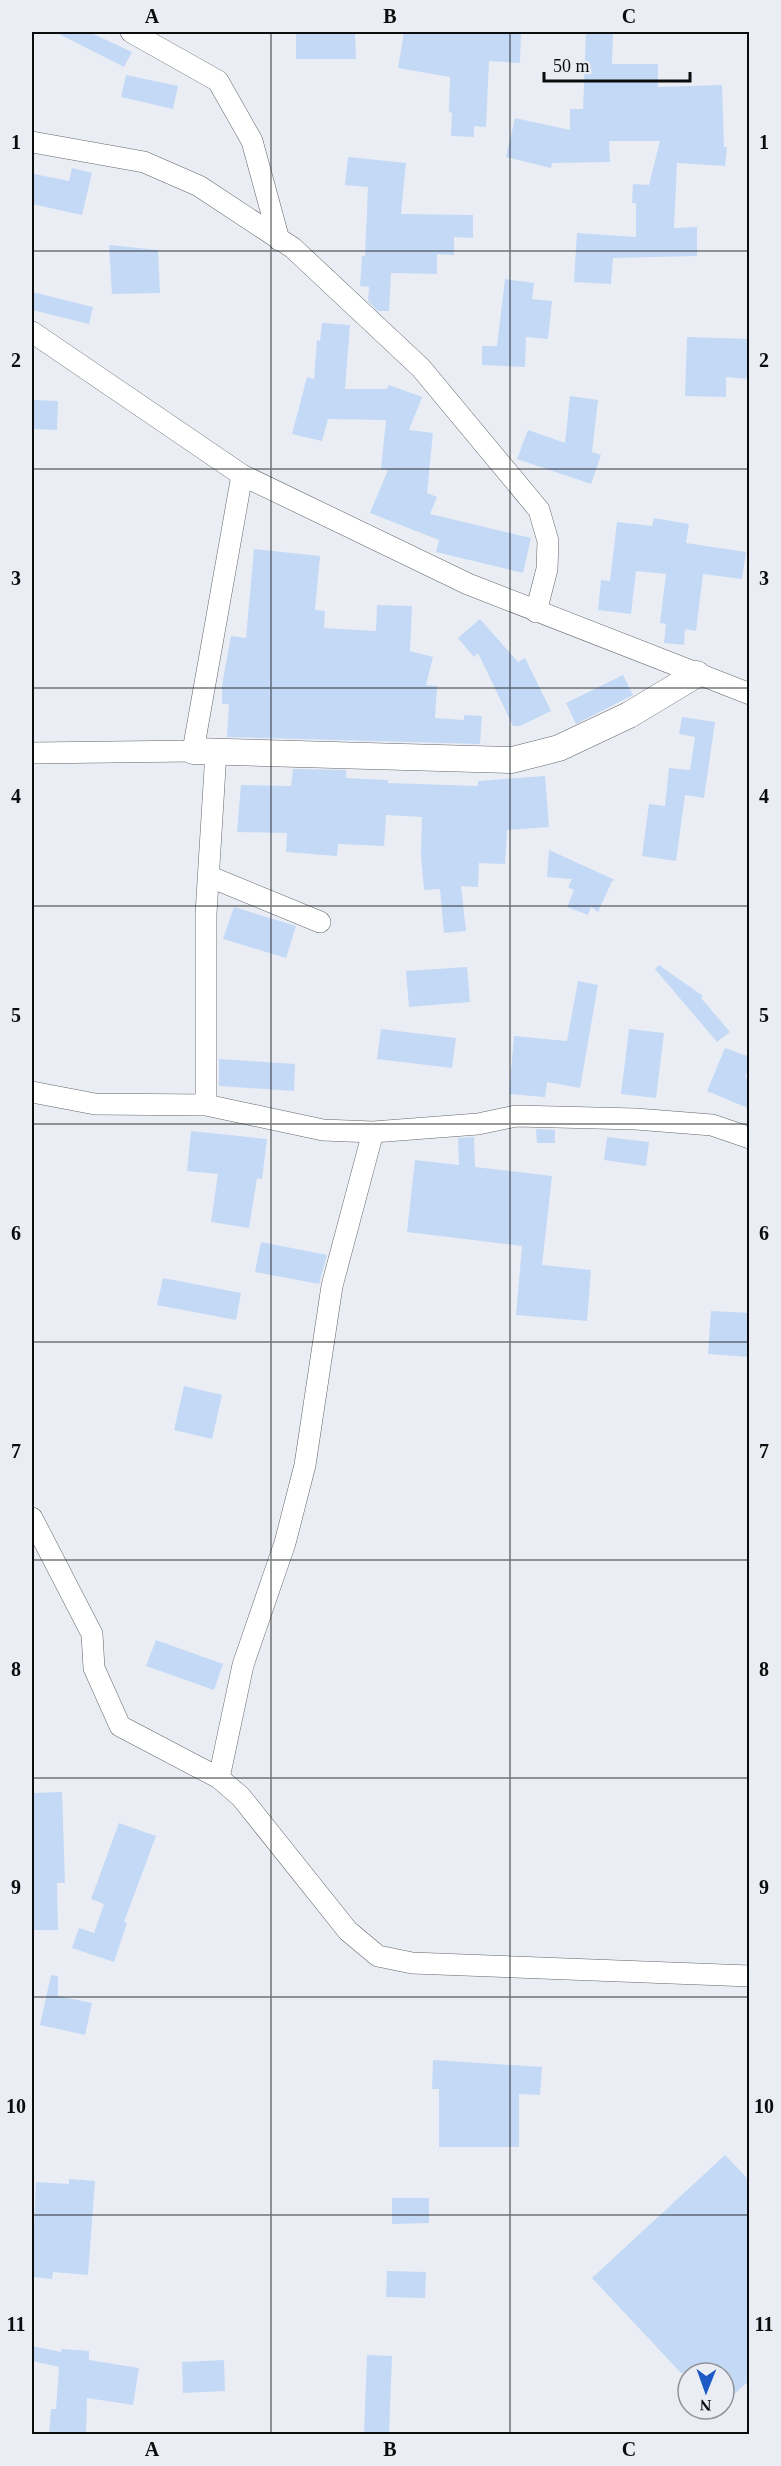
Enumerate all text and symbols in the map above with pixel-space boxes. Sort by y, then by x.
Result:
text: A [145,5,160,27]
text: B [383,5,397,27]
text: C [622,5,636,27]
scale bar [544,45,690,83]
text: 50 m [553,56,590,76]
text: 1 [11,131,21,153]
text: 1 [759,131,769,153]
text: 2 [11,349,21,371]
text: 2 [759,349,769,371]
text: 3 [11,567,21,589]
text: 3 [759,567,769,589]
text: 4 [11,785,21,807]
text: 4 [759,785,769,807]
text: 5 [11,1004,21,1026]
text: 5 [759,1004,769,1026]
text: 6 [11,1222,21,1244]
text: 6 [759,1222,769,1244]
text: 7 [11,1440,21,1462]
text: 7 [759,1440,769,1462]
text: 8 [11,1658,21,1680]
text: 8 [759,1658,769,1680]
text: 9 [11,1876,21,1898]
text: 9 [759,1876,769,1898]
text: 10 [6,2095,26,2117]
text: 10 [754,2095,774,2117]
text: 11 [7,2313,25,2335]
text: 11 [755,2313,773,2335]
north arrow [676,2361,736,2421]
text: N [699,2397,712,2414]
text: A [145,2438,160,2460]
text: B [383,2438,397,2460]
text: C [622,2438,636,2460]

